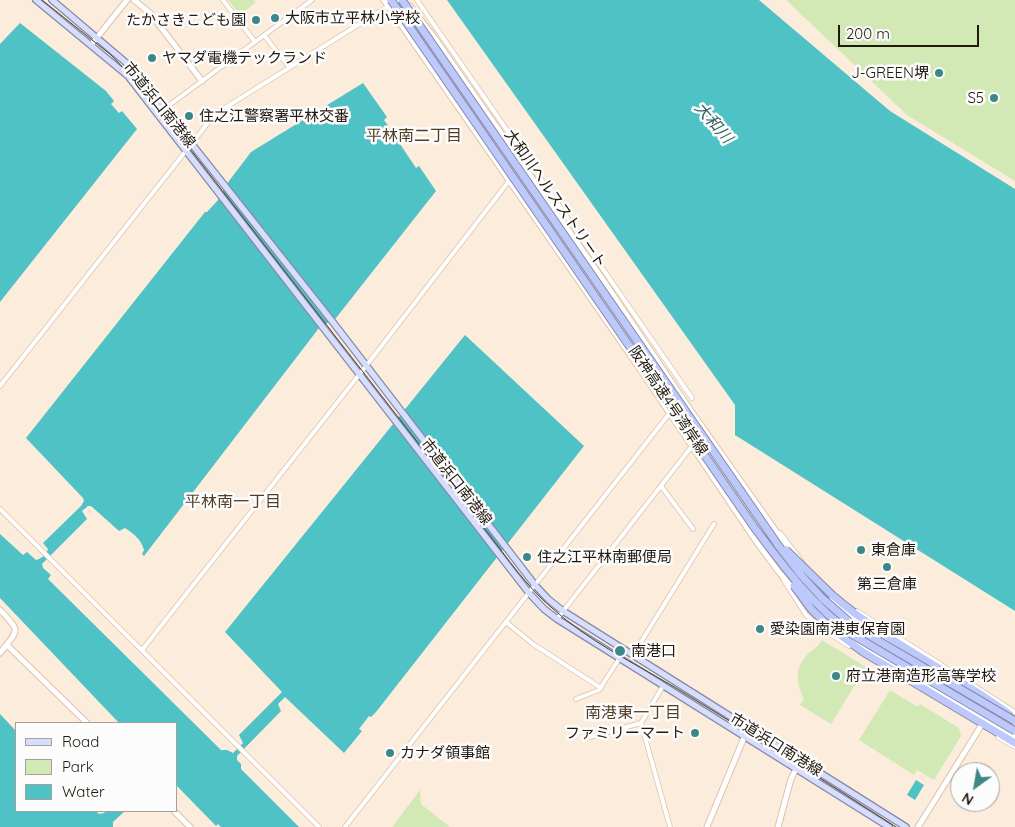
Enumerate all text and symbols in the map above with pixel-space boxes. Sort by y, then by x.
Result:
place label: 大阪市立平林小学校 [285,9,420,27]
place label: たかさきこども園 [126,11,246,29]
marker: 大阪市立平林小学校 [269,12,281,24]
marker: たかさきこども園 [250,14,262,26]
scale bar [840,15,981,47]
text: 200 m [846,24,890,43]
place label: ヤマダ電機テックランド [162,49,327,67]
marker: ヤマダ電機テックランド [146,52,158,64]
street label: 市道浜口南港線 [119,59,199,151]
place label: J-GREEN堺 [851,64,929,82]
marker: J-GREEN堺 [933,67,945,79]
place label: S5 [967,89,984,107]
marker: S5 [988,92,1000,104]
water label: 大和川 [690,99,736,147]
place label: 住之江警察署平林交番 [199,107,349,125]
marker: 住之江警察署平林交番 [183,110,195,122]
district label: 平林南二丁目 [366,126,462,146]
street label: 大和川ヘルスストリート [500,126,610,272]
street label: 阪神高速4号湾岸線 [625,343,711,459]
street label: 市道浜口南港線 [417,435,495,529]
district label: 平林南一丁目 [185,492,281,512]
place label: 東倉庫 [871,541,916,559]
marker: 東倉庫 [855,544,867,556]
place label: 住之江平林南郵便局 [537,548,672,566]
marker: 住之江平林南郵便局 [521,551,533,563]
marker: 第三倉庫 [881,561,893,573]
place label: 第三倉庫 [857,575,917,593]
place label: 愛染園南港東保育園 [770,620,905,638]
marker: 愛染園南港東保育園 [754,623,766,635]
place label: 南港口 [631,642,676,660]
marker: 南港口 [613,644,627,658]
place label: 府立港南造形高等学校 [846,667,996,685]
marker: 府立港南造形高等学校 [830,670,842,682]
district label: 南港東一丁目 [585,703,681,723]
street label: 市道浜口南港線 [727,710,825,780]
legend [15,722,178,812]
place label: ファミリーマート [565,724,685,742]
marker: ファミリーマート [689,727,701,739]
text: Road [62,732,99,751]
place label: カナダ領事館 [400,744,490,762]
marker: カナダ領事館 [384,747,396,759]
text: Park [62,757,94,776]
north arrow [950,762,1000,812]
text: Water [62,782,105,801]
text: N [958,789,977,809]

